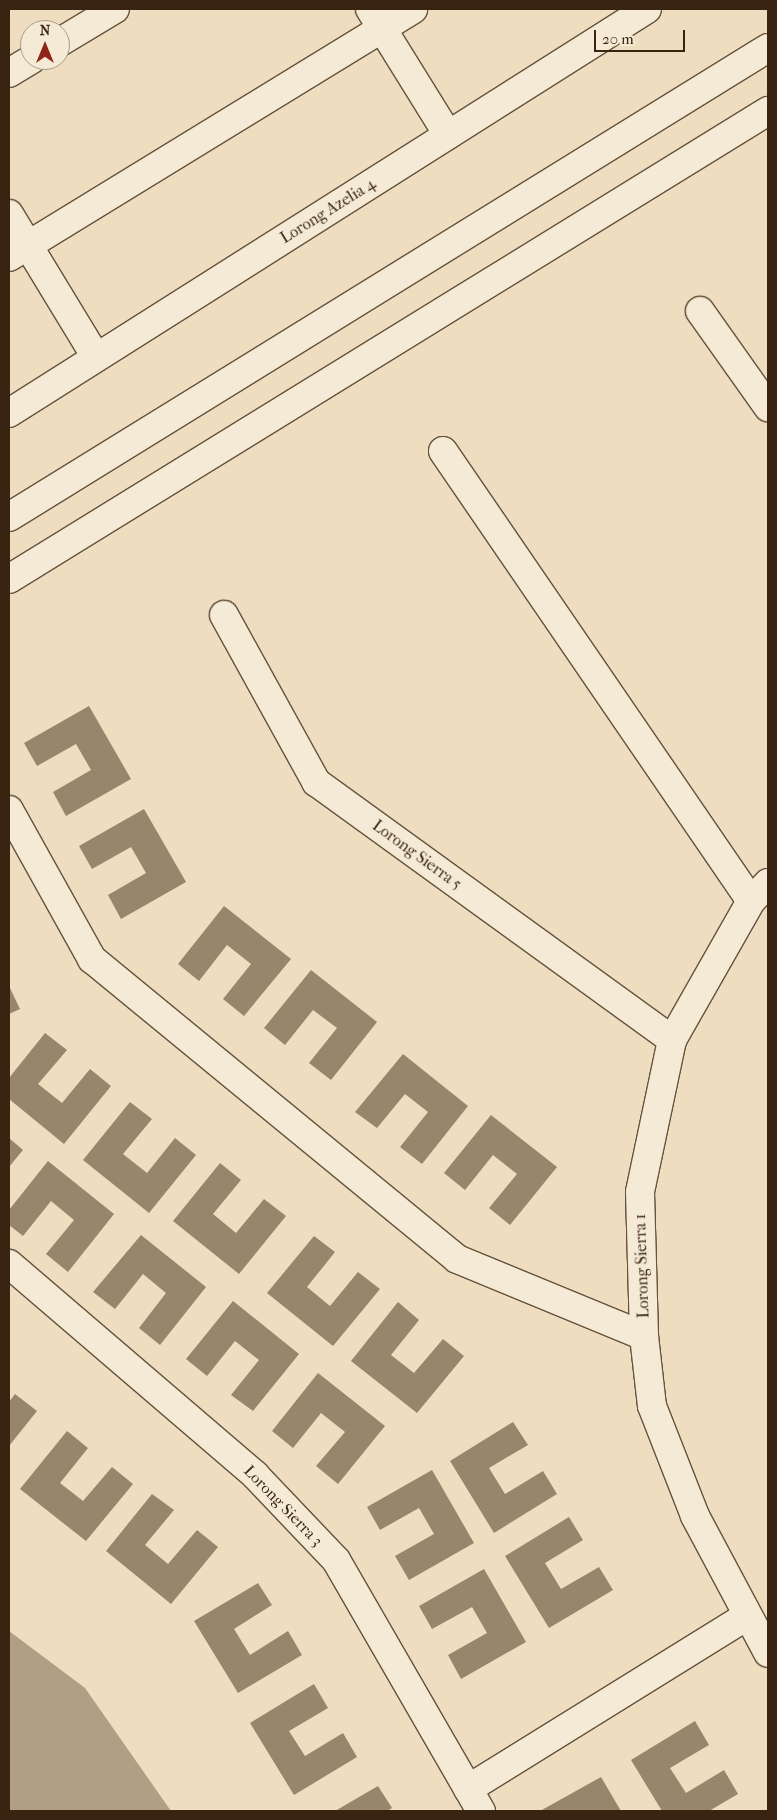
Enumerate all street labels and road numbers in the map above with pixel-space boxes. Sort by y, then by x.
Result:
street label: Lorong Azelia 4 [277,174,379,248]
street label: Lorong Sierra 5 [369,816,465,894]
street label: Lorong Sierra 1 [631,1213,653,1319]
street label: Lorong Sierra 3 [239,1461,327,1551]

